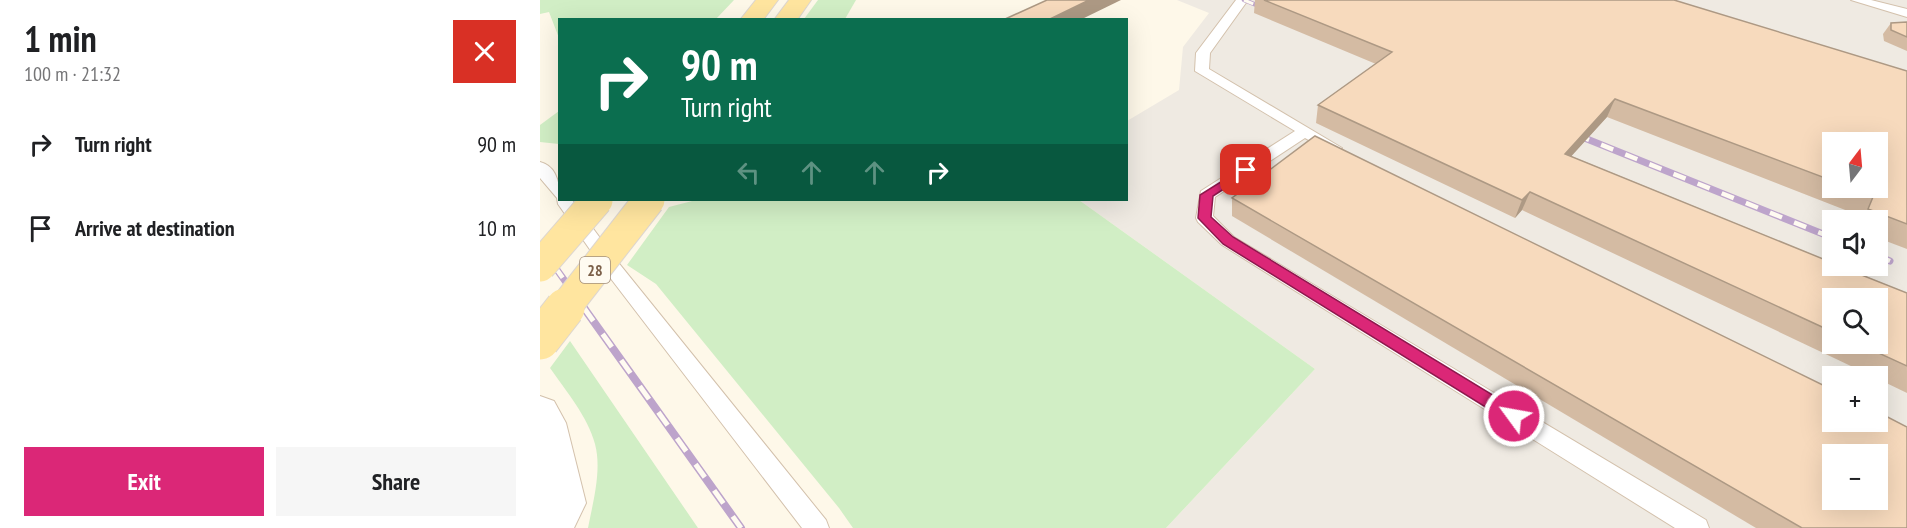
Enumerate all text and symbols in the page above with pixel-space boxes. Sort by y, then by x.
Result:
text: 1 min [24,15,97,62]
button: close [453,20,516,83]
text: 90 m [681,37,758,92]
icon: right [582,42,660,120]
text: 100 m · 21:32 [24,61,121,87]
text: Turn right [681,90,772,124]
icon: right [24,128,57,161]
text: Turn right [75,130,152,158]
text: 90 m [477,130,516,158]
north arrow [1822,132,1888,198]
map controls [1822,132,1888,510]
pin [1220,144,1271,195]
icon: arrive [1229,153,1262,186]
icon: left [732,156,765,189]
icon: ahead [795,156,828,189]
icon: ahead [858,156,891,189]
icon: right [921,156,954,189]
button: sound [1822,210,1888,276]
icon: arrive [24,212,57,245]
text: Arrive at destination [75,214,235,242]
text: 10 m [477,214,516,242]
road number: 28 [580,257,610,283]
button: search [1822,288,1888,354]
button: + [1822,366,1888,432]
position arrow [1482,384,1546,448]
button: − [1822,444,1888,510]
button: Exit [24,447,264,516]
button: Share [276,447,516,516]

